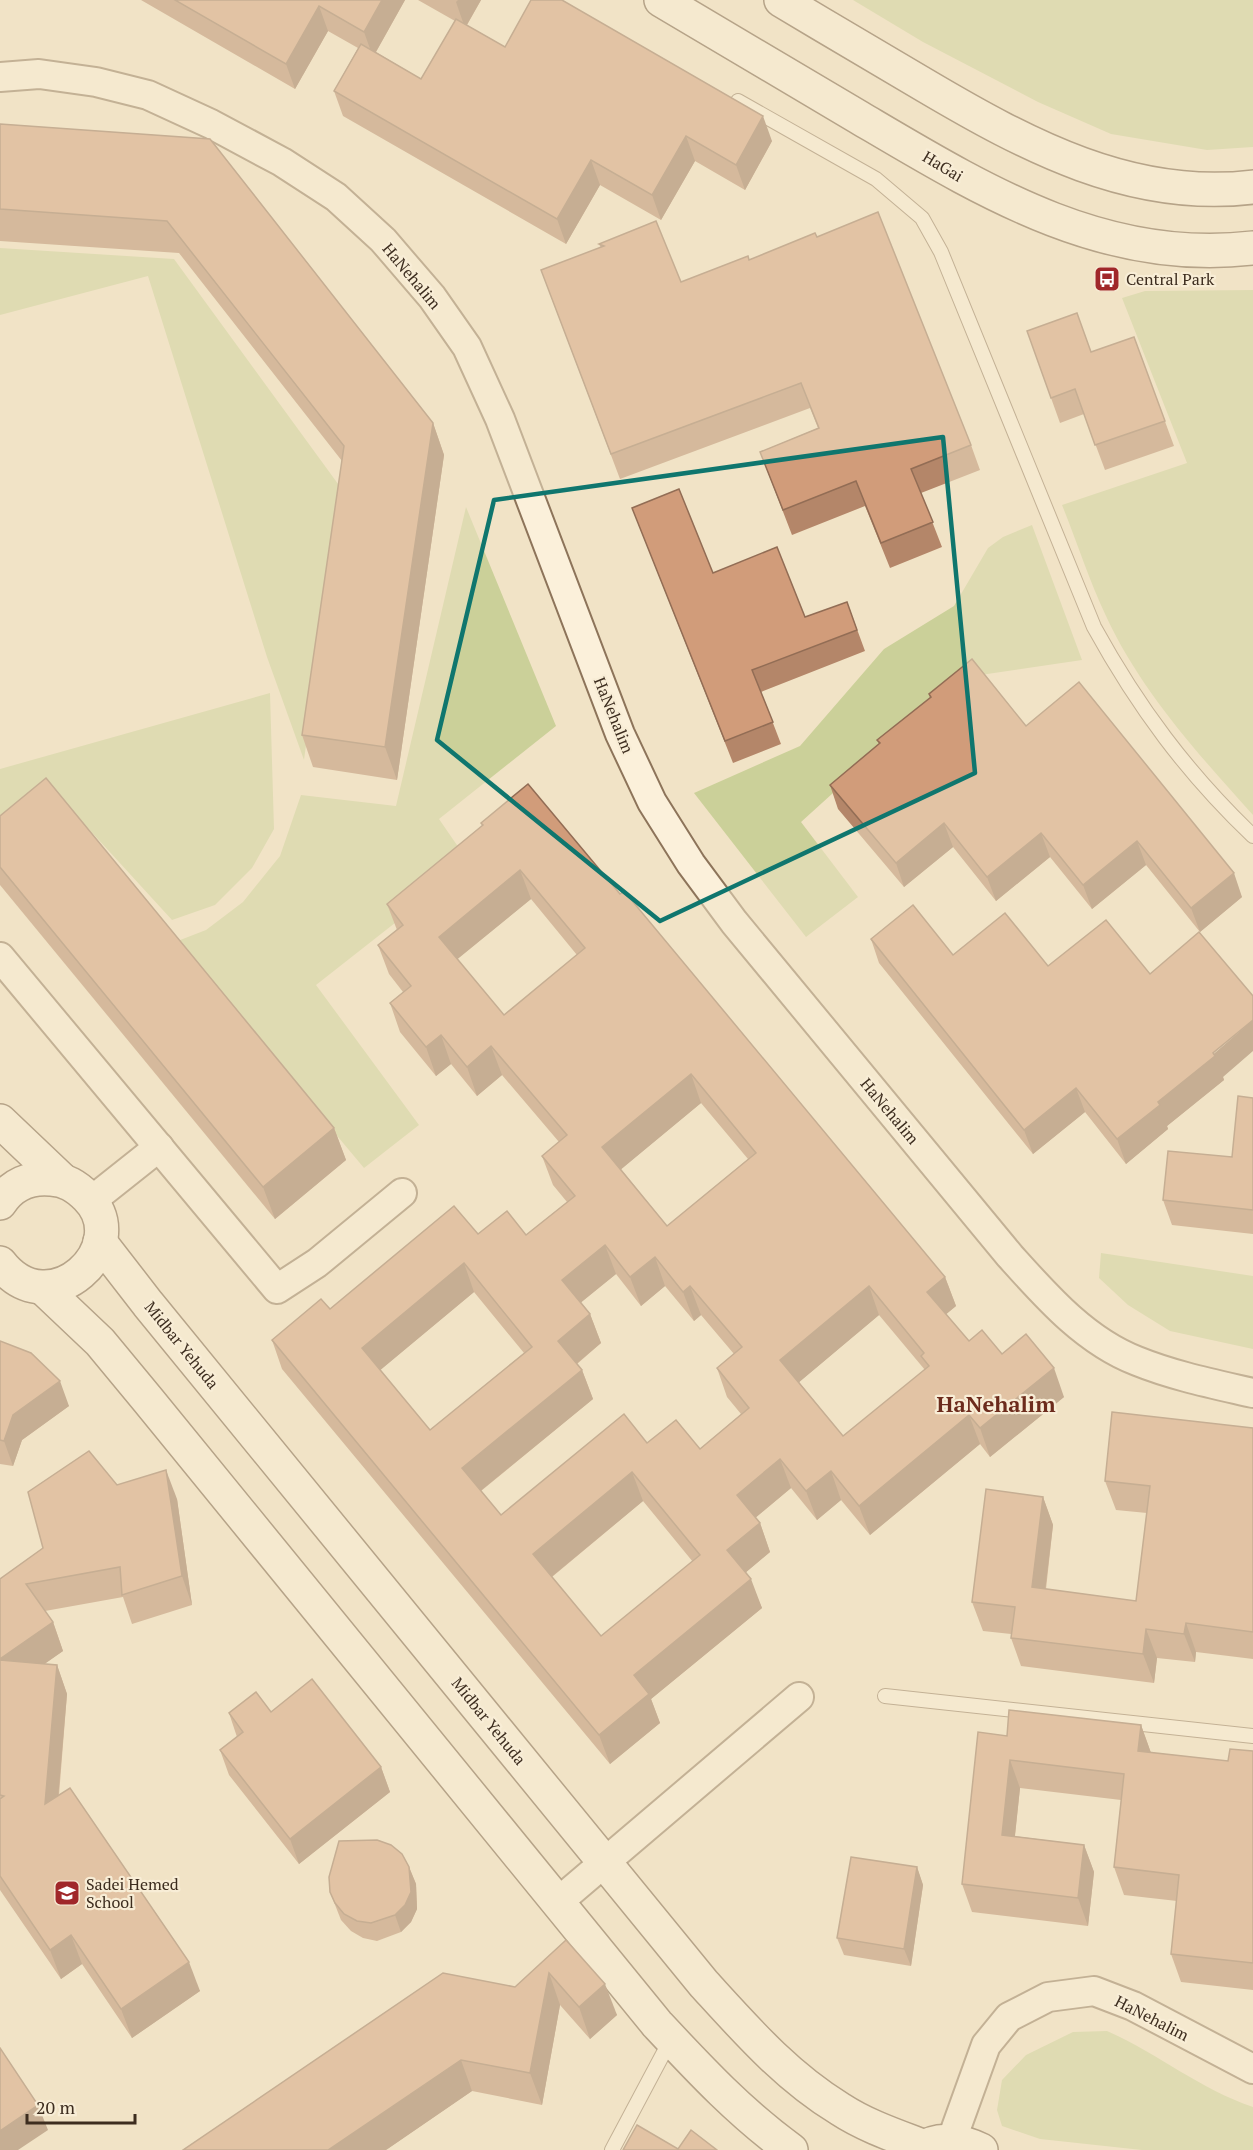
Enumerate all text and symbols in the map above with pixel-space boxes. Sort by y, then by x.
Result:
street label: HaGai [919,145,968,187]
street label: HaNehalim [378,238,446,314]
bus stop icon: Central Park [1092,264,1122,294]
place label: Central Park [1126,268,1215,290]
street label: HaNehalim [589,674,639,757]
street label: HaNehalim [856,1073,924,1149]
street label: Midbar Yehuda [140,1297,224,1393]
district label: HaNehalim [937,1389,1056,1418]
street label: Midbar Yehuda [447,1673,531,1769]
place label: Sadei Hemed School [86,1873,179,1913]
school or university icon: Sadei Hemed School [52,1878,82,1908]
street label: HaNehalim [1111,1990,1193,2046]
scale bar [27,2087,135,2125]
text: 20 m [36,2095,76,2119]

